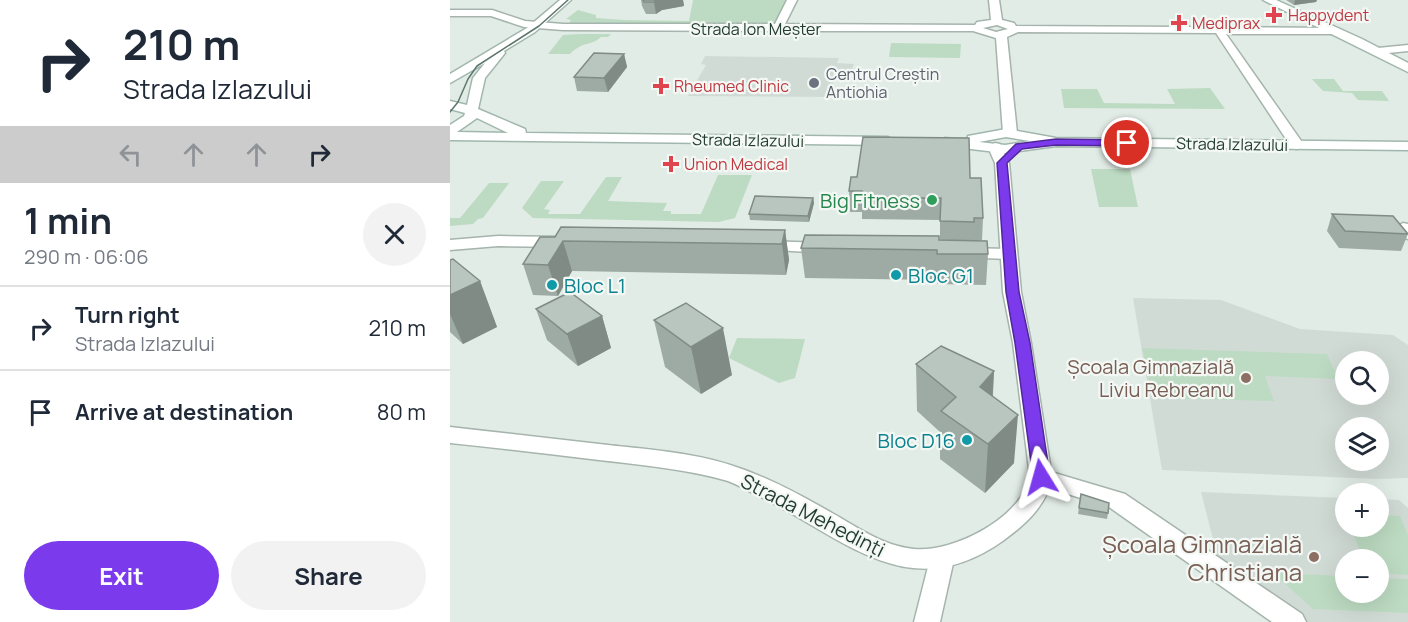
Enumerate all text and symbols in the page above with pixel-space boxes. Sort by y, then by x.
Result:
place label: Happydent [1288,4,1369,26]
marker: Happydent [1265,6,1283,24]
place label: Mediprax [1192,12,1261,34]
marker: Mediprax [1170,14,1188,32]
text: 210 m [123,15,240,73]
street label: Strada Ion Meșter [691,18,821,40]
icon: right [24,24,102,102]
place label: Centrul Creștin Antiohia [826,63,939,103]
text: Strada Izlazului [123,70,312,107]
place label: Rheumed Clinic [674,75,789,97]
marker: Centrul Creștin Antiohia [807,76,821,90]
marker: Rheumed Clinic [652,77,670,95]
pin [1101,117,1152,168]
icon: arrive [1110,126,1143,159]
street label: Strada Izlazului [692,128,804,152]
street label: Strada Izlazului [1176,132,1288,156]
icon: left [114,138,147,171]
icon: ahead [177,138,210,171]
icon: ahead [240,138,273,171]
icon: right [303,138,336,171]
place label: Union Medical [684,153,788,175]
marker: Union Medical [662,155,680,173]
place label: Big Fitness [820,187,920,214]
marker: Big Fitness [925,193,939,207]
text: 1 min [24,196,112,245]
button: close [363,203,426,266]
text: 290 m · 06:06 [24,243,149,270]
place label: Bloc G1 [908,262,974,289]
marker: Bloc G1 [889,268,903,282]
place label: Bloc L1 [564,272,626,299]
marker: Bloc L1 [545,278,559,292]
text: Turn right [75,300,180,330]
icon: right [24,312,57,345]
text: 210 m [368,313,426,343]
text: Strada Izlazului [75,330,215,357]
map controls [1335,351,1389,603]
button: search [1335,351,1389,405]
place label: Școala Gimnazială Liviu Rebreanu [1067,353,1234,403]
marker: Școala Gimnazială Liviu Rebreanu [1239,371,1253,385]
icon: arrive [24,396,57,429]
text: Arrive at destination [75,397,293,427]
text: 80 m [377,397,426,427]
button: layers [1335,417,1389,471]
place label: Bloc D16 [878,427,955,454]
marker: Bloc D16 [960,433,974,447]
position arrow [1009,445,1073,509]
street label: Strada Mehedinți [736,467,890,563]
button: + [1335,483,1389,537]
place label: Școala Gimnazială Christiana [1102,527,1302,588]
button: Exit [24,541,219,610]
button: Share [231,541,426,610]
button: − [1335,549,1389,603]
marker: Școala Gimnazială Christiana [1307,550,1321,564]

